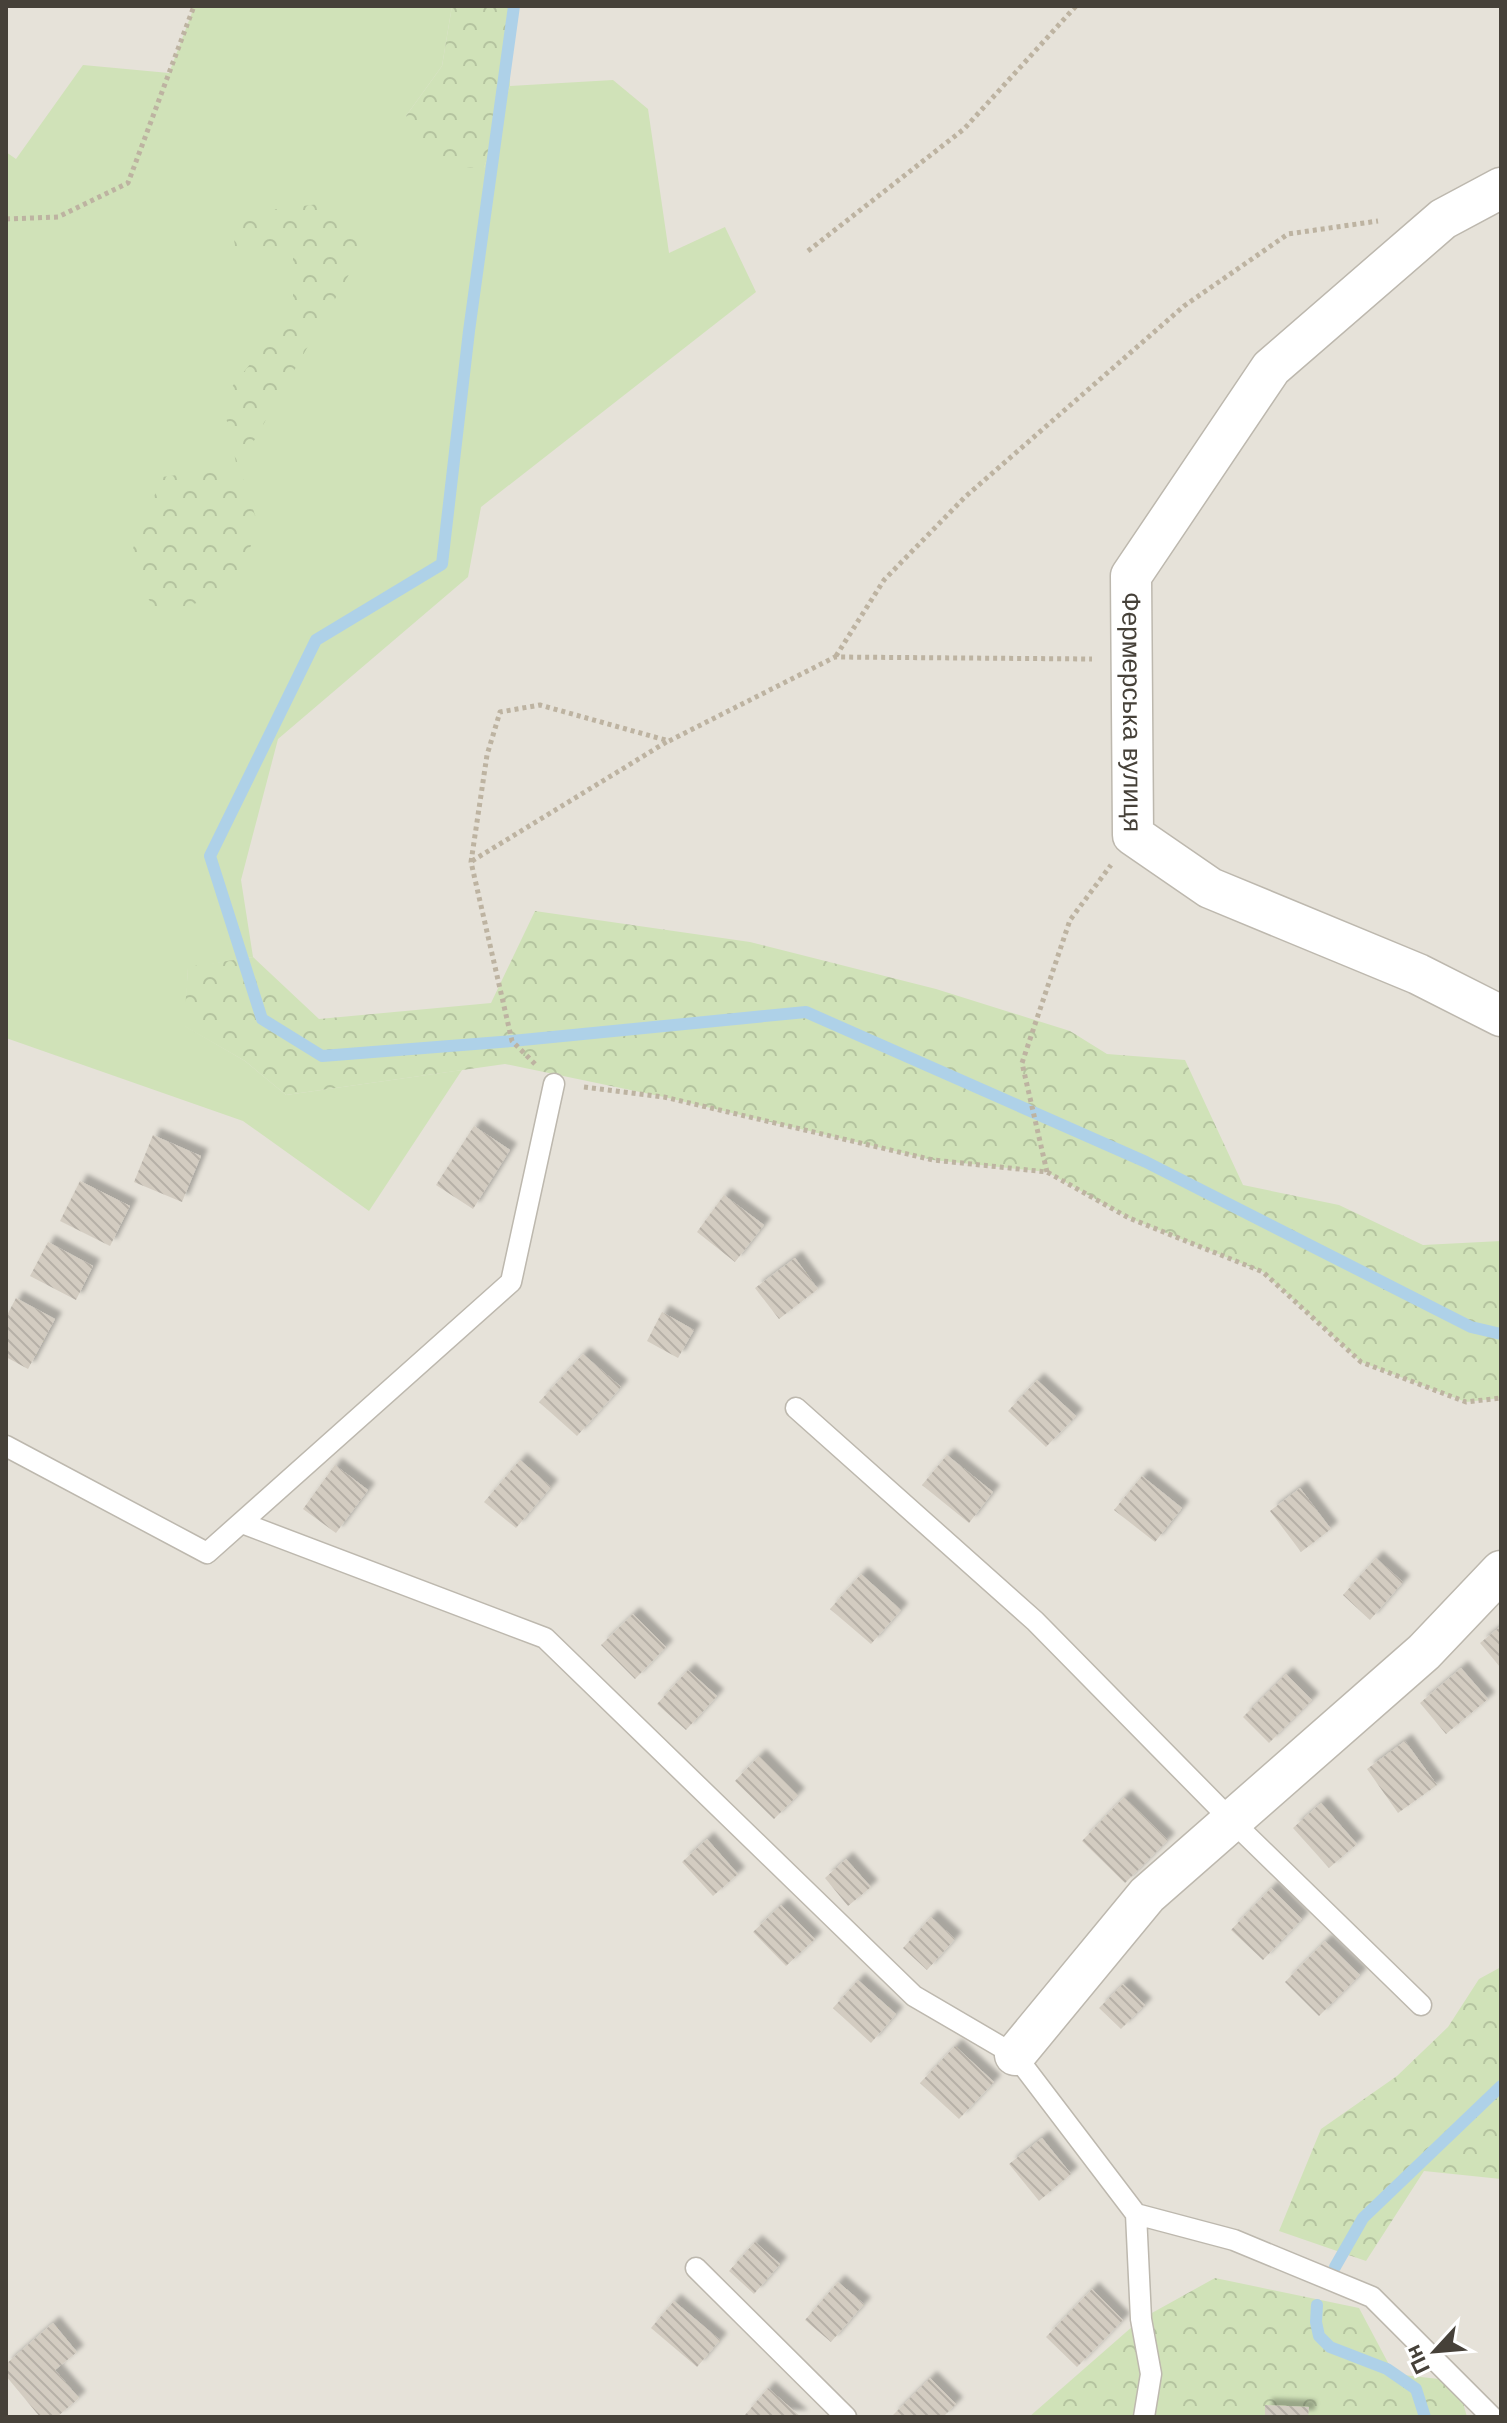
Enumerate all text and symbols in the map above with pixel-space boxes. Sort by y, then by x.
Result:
street label: Фермерська вулиця [1116,592,1148,832]
north arrow [1395,2311,1475,2391]
text: Пн [1400,2341,1435,2378]

